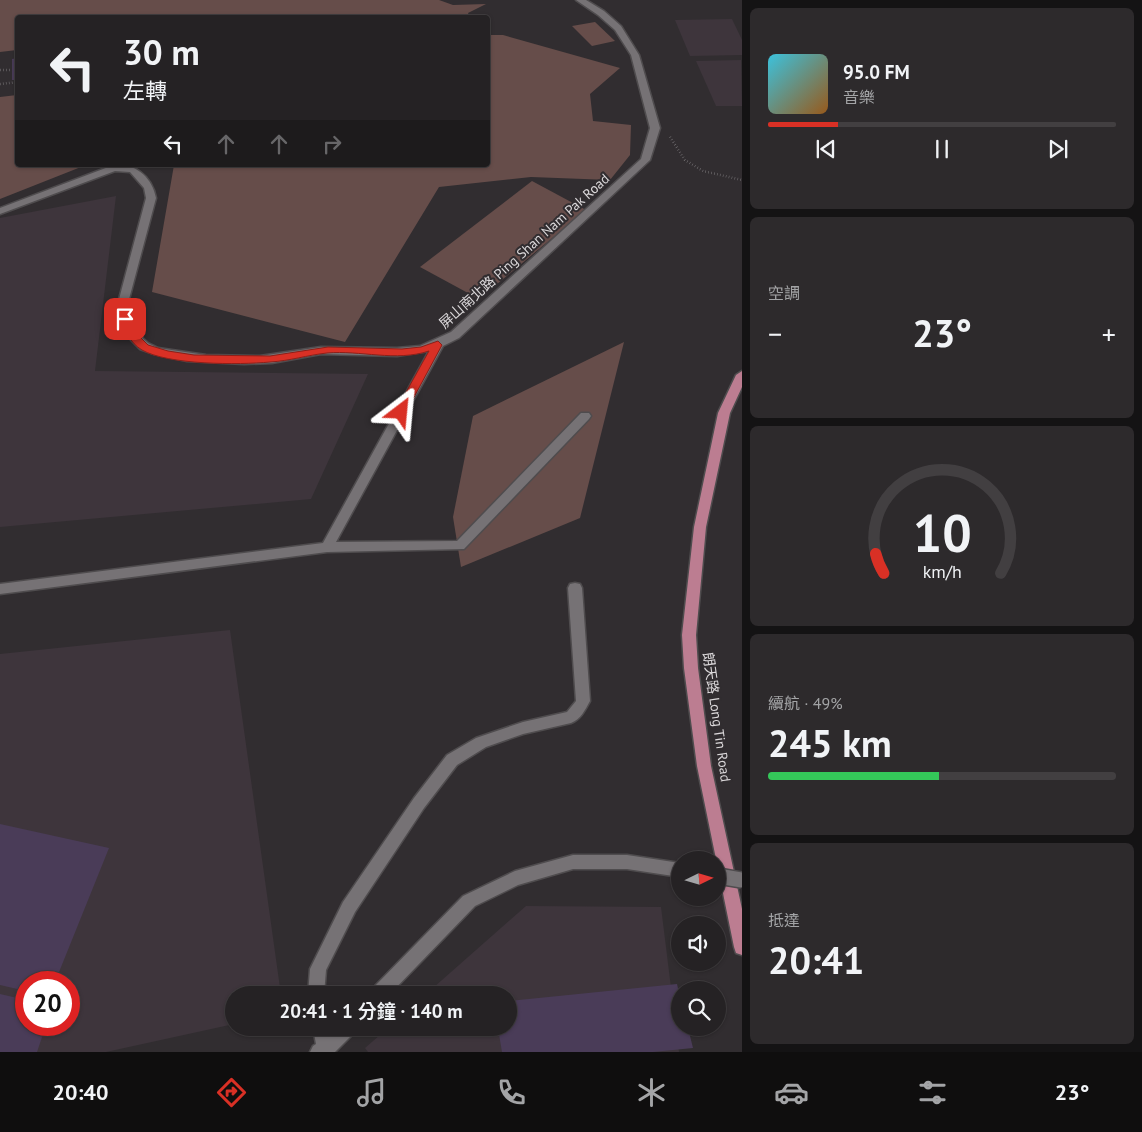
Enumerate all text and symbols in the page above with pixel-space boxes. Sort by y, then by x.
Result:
text: 30 m [123,29,200,75]
icon: left [40,35,105,100]
text: 95.0 FM [843,60,910,84]
text: 左轉 [123,77,167,105]
text: 音樂 [843,87,875,107]
icon: left [159,130,187,158]
icon: ahead [212,130,240,158]
icon: ahead [265,130,293,158]
icon: right [318,130,346,158]
icon: previous [812,135,840,163]
icon: pause [928,135,956,163]
icon: next [1044,135,1072,163]
street label: 屏山南北路 Ping Shan Nam Pak Road [435,170,613,332]
text: 空調 [768,283,800,303]
pin [104,298,146,340]
icon: arrive [111,305,139,333]
text: 23° [912,308,972,357]
text: − [768,315,782,352]
text: + [1102,315,1116,352]
position arrow [374,385,426,437]
text: 10 [913,499,971,566]
text: km/h [922,560,962,583]
street label: 朗天路 Long Tin Road [699,651,735,783]
text: 續航 · 49% [768,693,843,713]
text: 245 km [768,718,892,767]
north arrow [671,851,726,906]
map controls [671,851,726,1036]
text: 抵達 [768,910,800,930]
button: sound [671,916,726,971]
text: 20:41 [768,935,864,984]
speed limit sign: 20 [15,971,80,1036]
button: search [671,981,726,1036]
text: 20:41 · 1 分鐘 · 140 m [279,999,463,1023]
icon: directions [214,1075,249,1110]
icon: music [354,1075,389,1110]
icon: phone [494,1075,529,1110]
icon: climate [634,1075,669,1110]
icon: car [774,1075,809,1110]
icon: filters [915,1075,950,1110]
text: 20:40 [53,1078,108,1106]
text: 23° [1055,1078,1089,1106]

